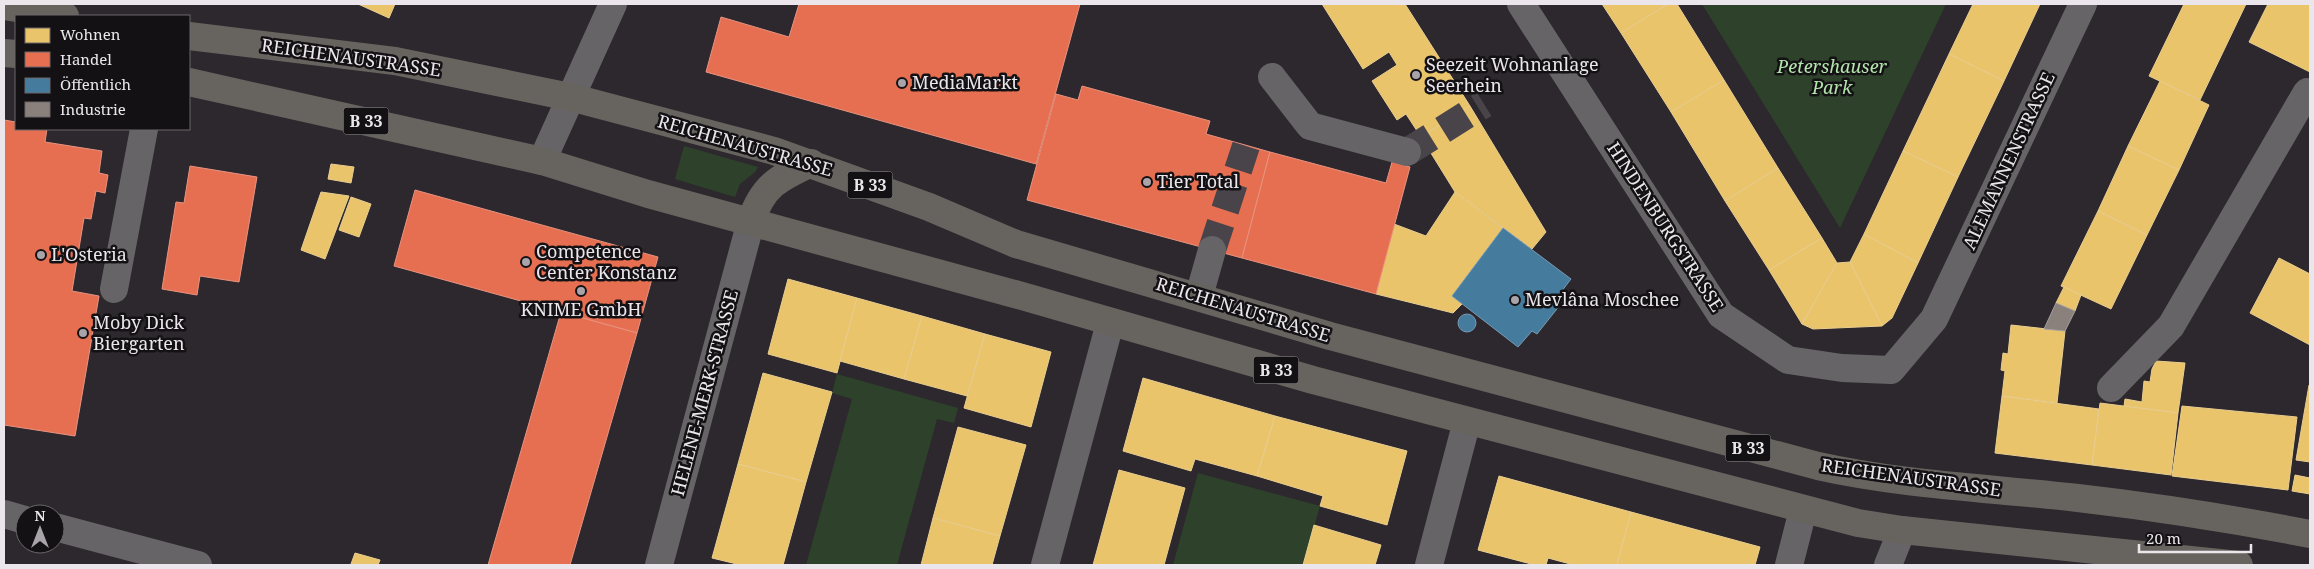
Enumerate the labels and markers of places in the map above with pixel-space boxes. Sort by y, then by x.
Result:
place label: Seezeit Wohnanlage Seerhein [1426,52,1599,97]
marker: Seezeit Wohnanlage Seerhein [1410,69,1422,81]
place label: MediaMarkt [912,70,1018,94]
marker: MediaMarkt [896,77,908,89]
place label: Tier Total [1157,169,1240,193]
marker: Tier Total [1141,176,1153,188]
place label: Competence Center Konstanz [536,239,677,284]
place label: L'Osteria [51,242,127,266]
marker: L'Osteria [35,249,47,261]
marker: Competence Center Konstanz [520,256,532,268]
marker: KNIME GmbH [575,285,587,297]
place label: Mevlâna Moschee [1525,287,1679,311]
marker: Mevlâna Moschee [1509,294,1521,306]
place label: KNIME GmbH [521,297,641,321]
place label: Moby Dick Biergarten [93,310,185,355]
marker: Moby Dick Biergarten [77,327,89,339]

